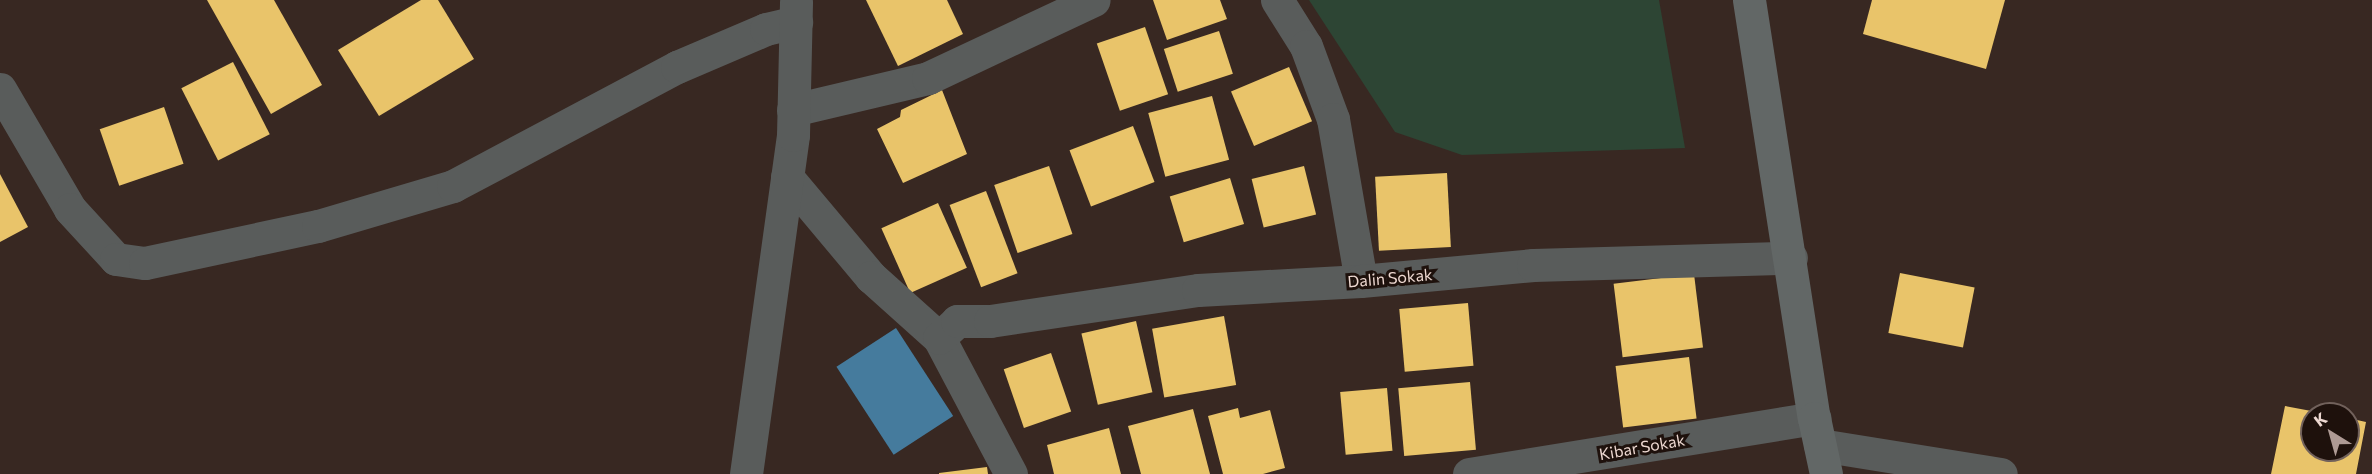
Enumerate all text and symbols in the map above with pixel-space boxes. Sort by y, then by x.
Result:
street label: Dalin Sokak [1347,265,1433,291]
north arrow [2300,402,2360,462]
text: K [2310,408,2330,430]
street label: Kibar Sokak [1598,430,1686,464]

